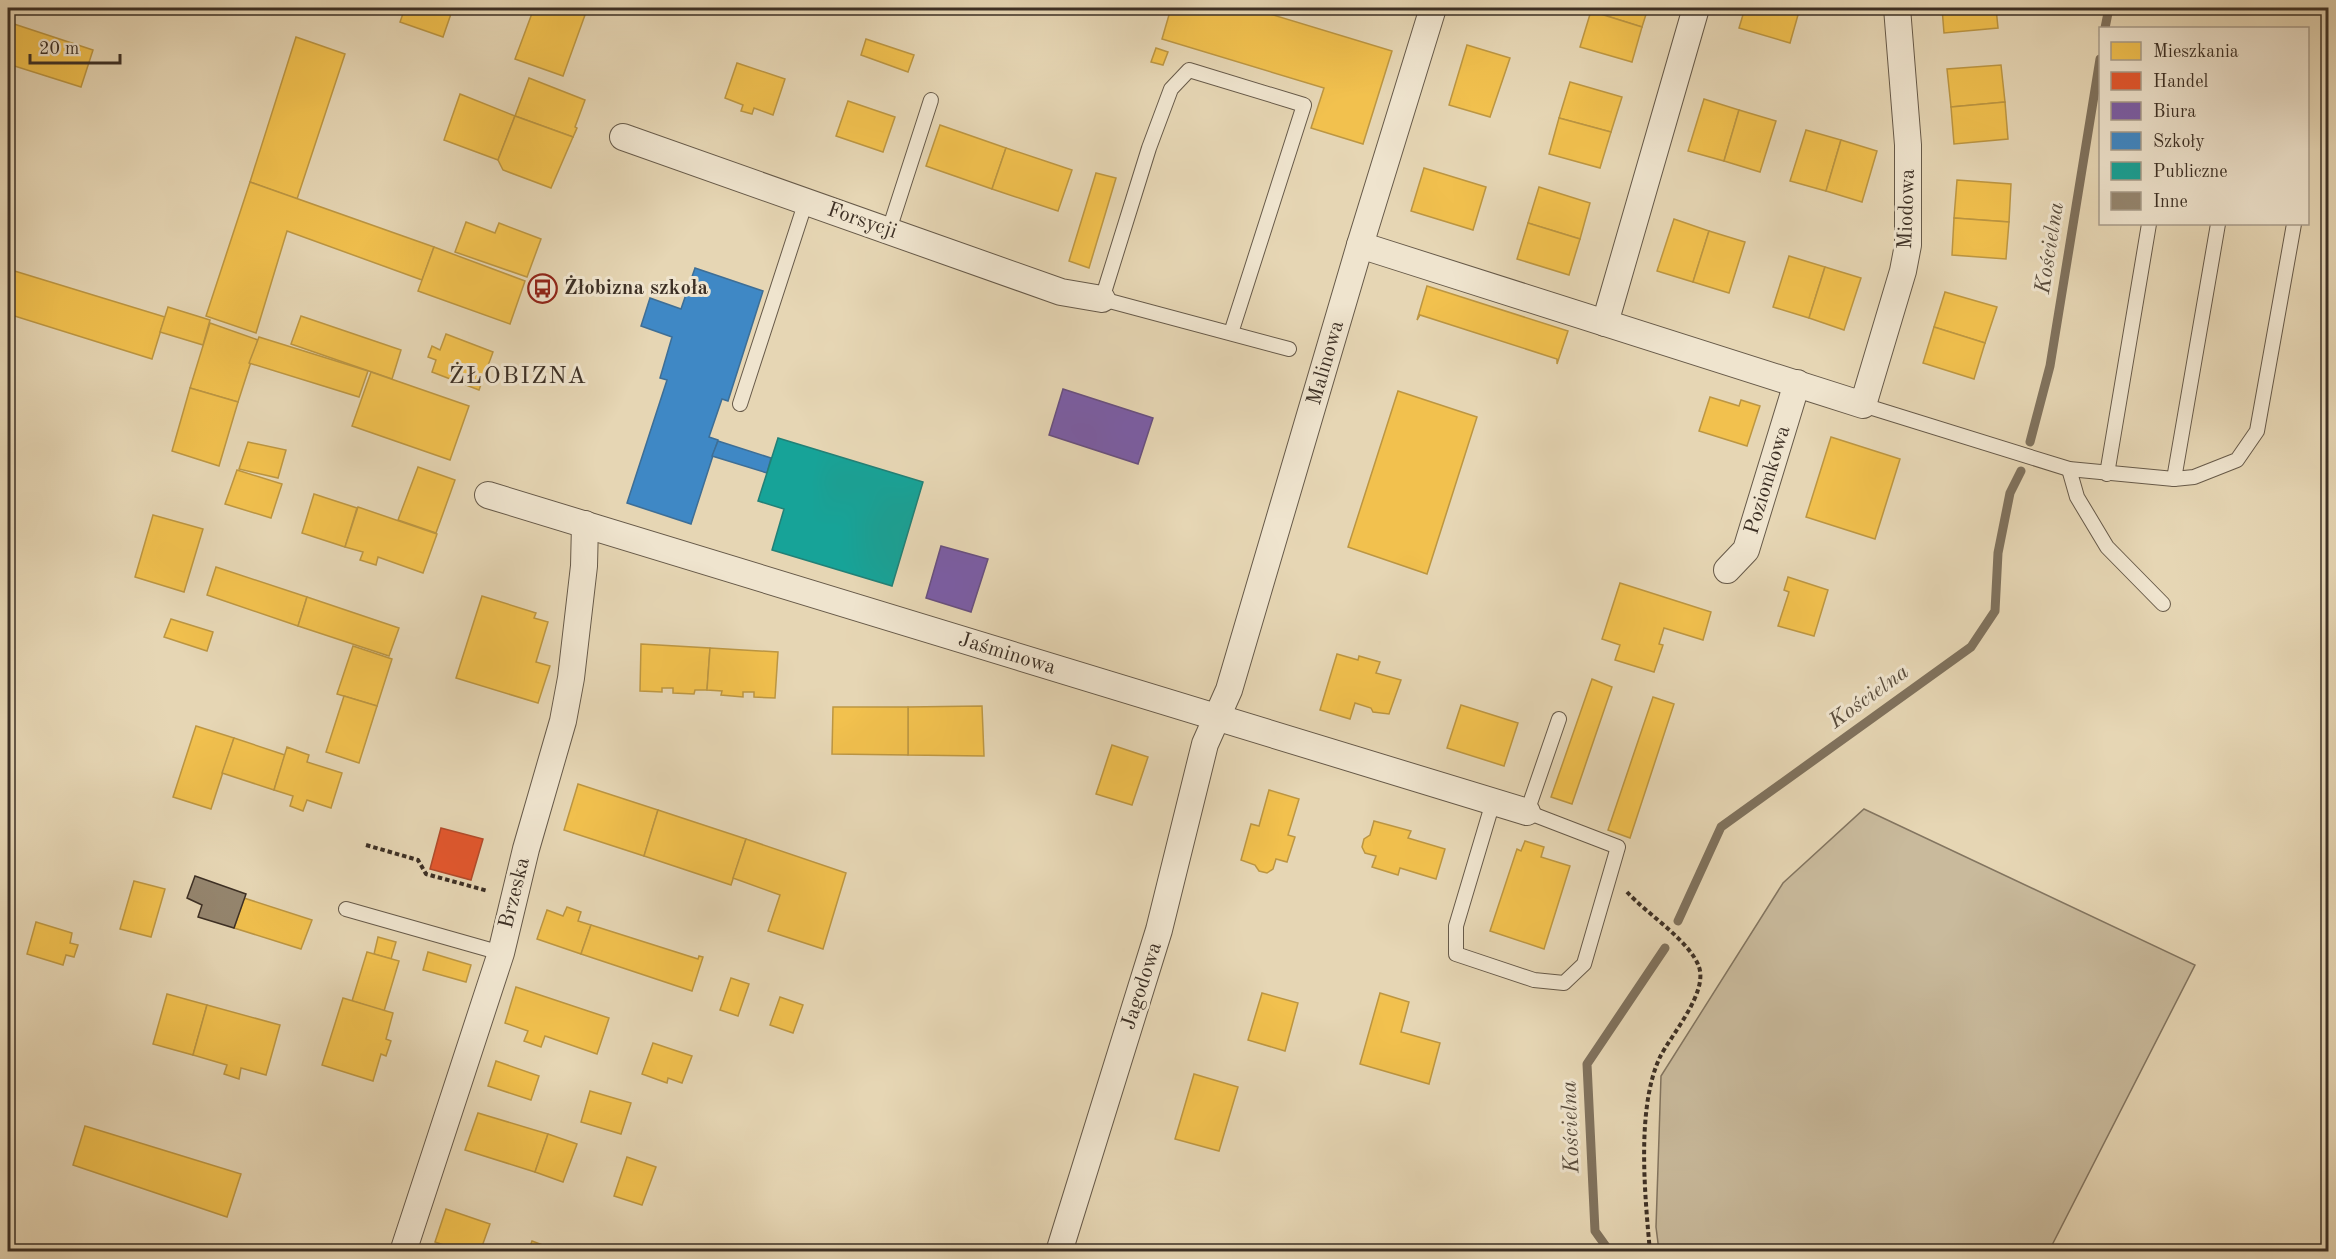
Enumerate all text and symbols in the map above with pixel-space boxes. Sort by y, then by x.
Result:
scale bar [30,27,120,65]
legend [2099,27,2309,225]
text: 20 m [39,40,79,58]
text: Mieszkania [2153,43,2239,61]
text: Handel [2153,73,2208,91]
text: Biura [2153,103,2196,121]
text: Szkoły [2153,133,2205,151]
text: Publiczne [2153,163,2228,181]
street label: Miodowa [1895,168,1919,250]
text: Inne [2153,193,2188,211]
street label: Forsycji [824,199,900,243]
water label: Kościelna [2032,200,2068,296]
bus stop icon: Żłobizna szkoła [527,272,559,304]
place label: Żłobizna szkoła [564,275,708,299]
street label: Malinowa [1304,318,1348,408]
district label: ŻŁOBIZNA [449,362,587,389]
street label: Poziomkowa [1741,423,1795,537]
street label: Jaśminowa [956,629,1058,679]
water label: Kościelna [1824,661,1913,734]
street label: Brzeska [496,855,534,931]
street label: Jagodowa [1118,940,1166,1032]
water label: Kościelna [1558,1080,1584,1175]

